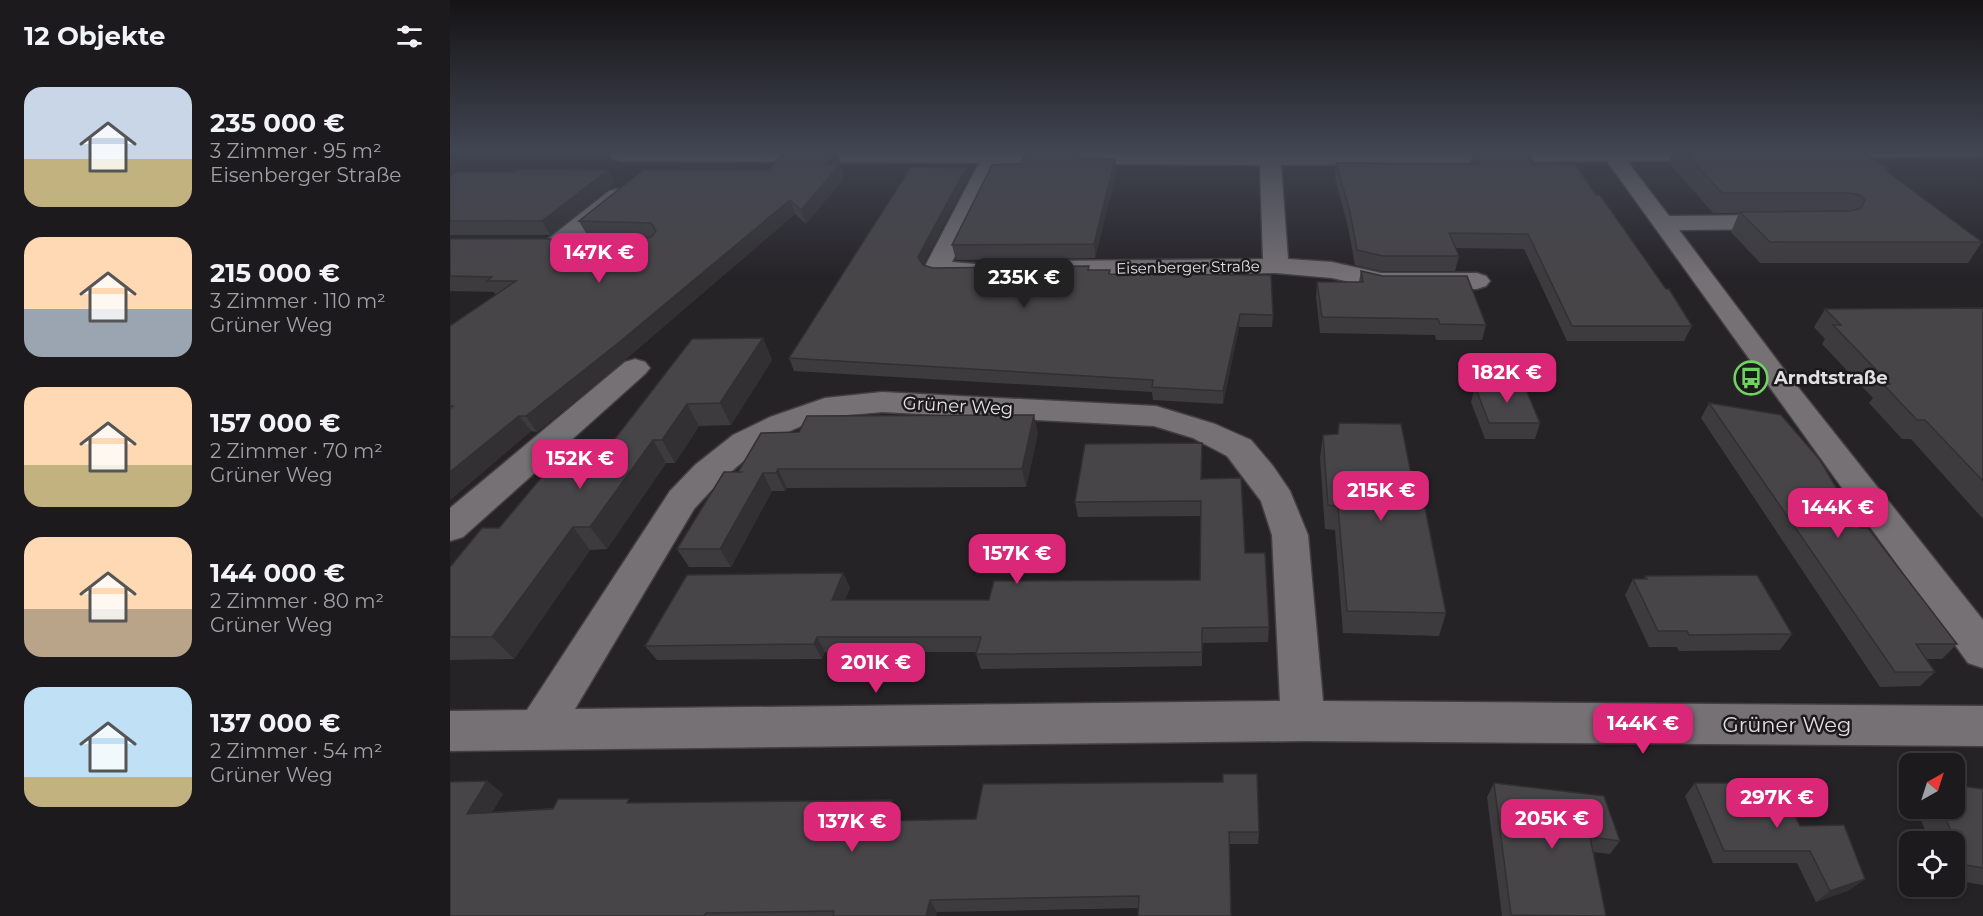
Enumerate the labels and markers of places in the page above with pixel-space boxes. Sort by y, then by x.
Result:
pin: 147K € [550,233,648,284]
pin: 235K € [975,258,1073,309]
pin: 182K € [1458,353,1556,404]
bus stop icon: Arndtstraße [1733,360,1769,396]
place label: Arndtstraße [1773,367,1888,389]
pin: 152K € [531,439,629,490]
pin: 215K € [1332,471,1430,522]
pin: 144K € [1789,488,1887,539]
pin: 157K € [968,534,1066,585]
pin: 201K € [827,643,925,694]
pin: 144K € [1594,704,1692,755]
pin: 297K € [1728,778,1826,829]
pin: 205K € [1503,799,1601,850]
pin: 137K € [803,802,901,853]

